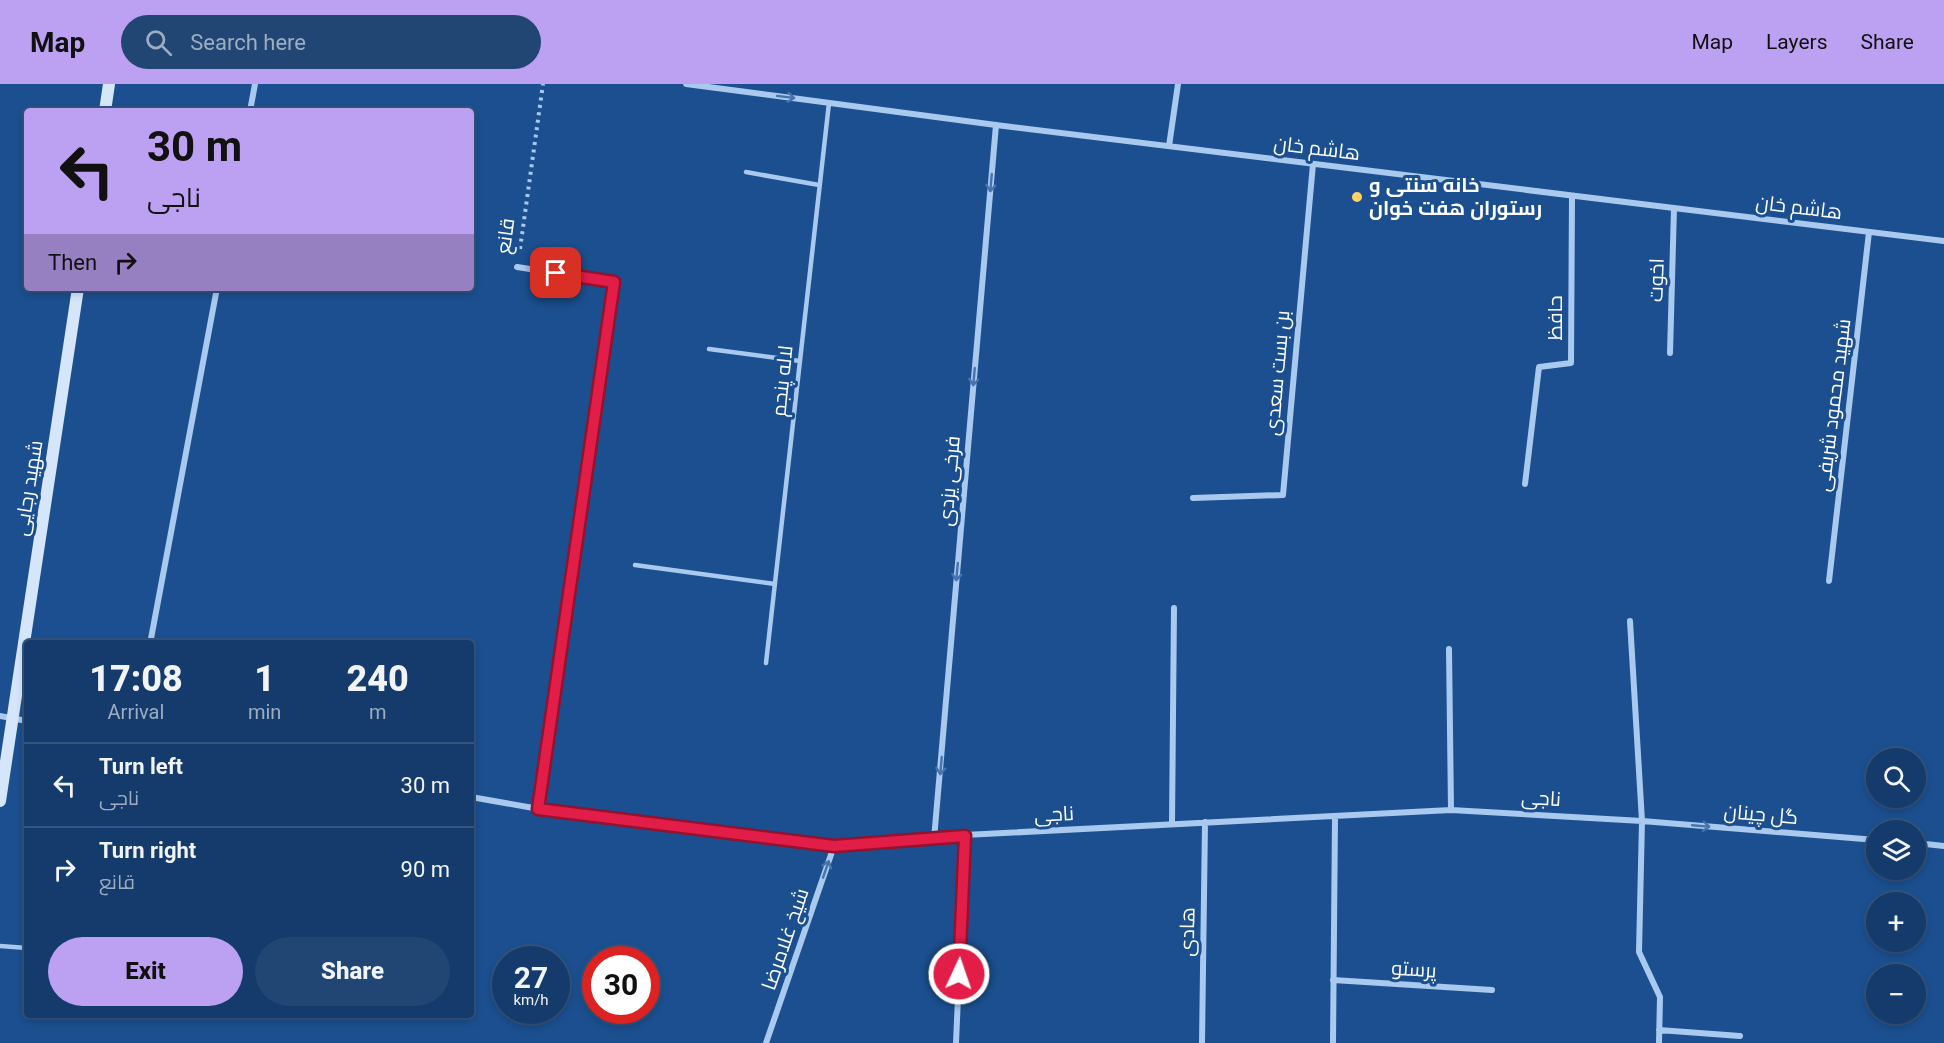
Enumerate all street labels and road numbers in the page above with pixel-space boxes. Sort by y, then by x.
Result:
street label: هاشم خان [1272,131,1362,167]
street label: هاشم خان [1754,190,1844,226]
street label: قانع [491,217,521,256]
street label: اخوت [1643,258,1669,302]
street label: حافظ [1543,295,1567,341]
street label: بن بست سعدی [1260,309,1295,437]
street label: شهید محمود شریفی [1810,317,1856,493]
street label: لاله پنجم [766,344,800,418]
street label: فرخی یزدی [933,435,966,527]
street label: شهید رجایی [9,438,48,538]
street label: ناجی [1520,785,1562,812]
street label: گل چینان [1723,799,1799,830]
street label: ناجی [1033,801,1075,828]
street label: شیخ غلامرضا [756,885,816,994]
street label: هادی [1175,907,1200,957]
street label: پرستو [1390,955,1438,984]

